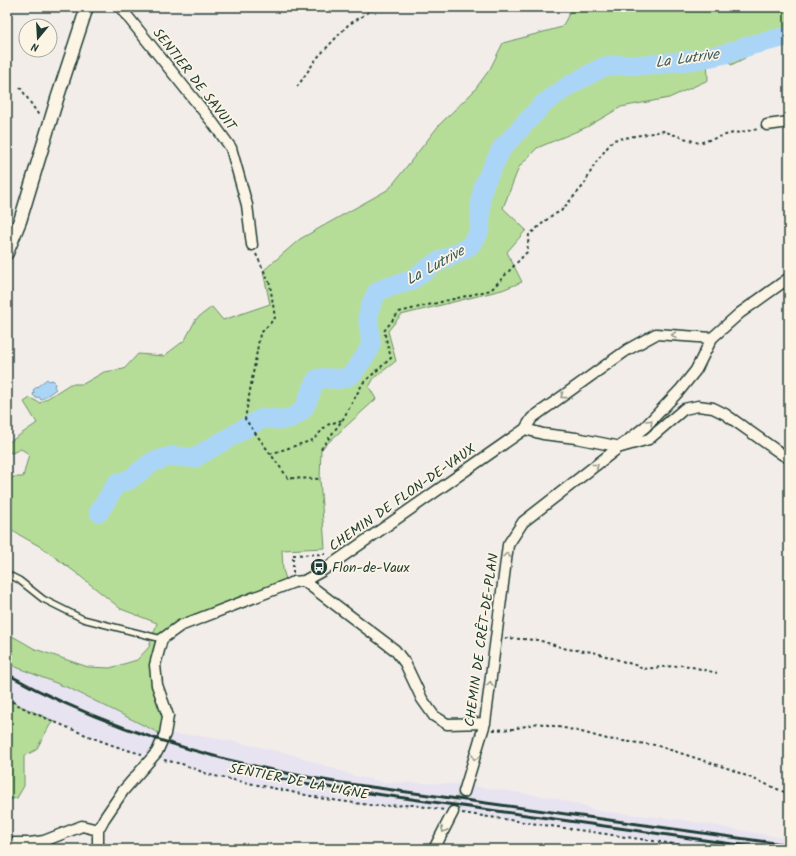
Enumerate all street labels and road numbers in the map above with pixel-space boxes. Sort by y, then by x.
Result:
street label: SENTIER DE SAVUIT [147,23,242,137]
street label: CHEMIN DE FLON-DE-VAUX [324,438,481,557]
street label: CHEMIN DE CRÊT-DE-PLAN [459,552,505,728]
street label: SENTIER DE LA LIGNE [227,758,371,806]

